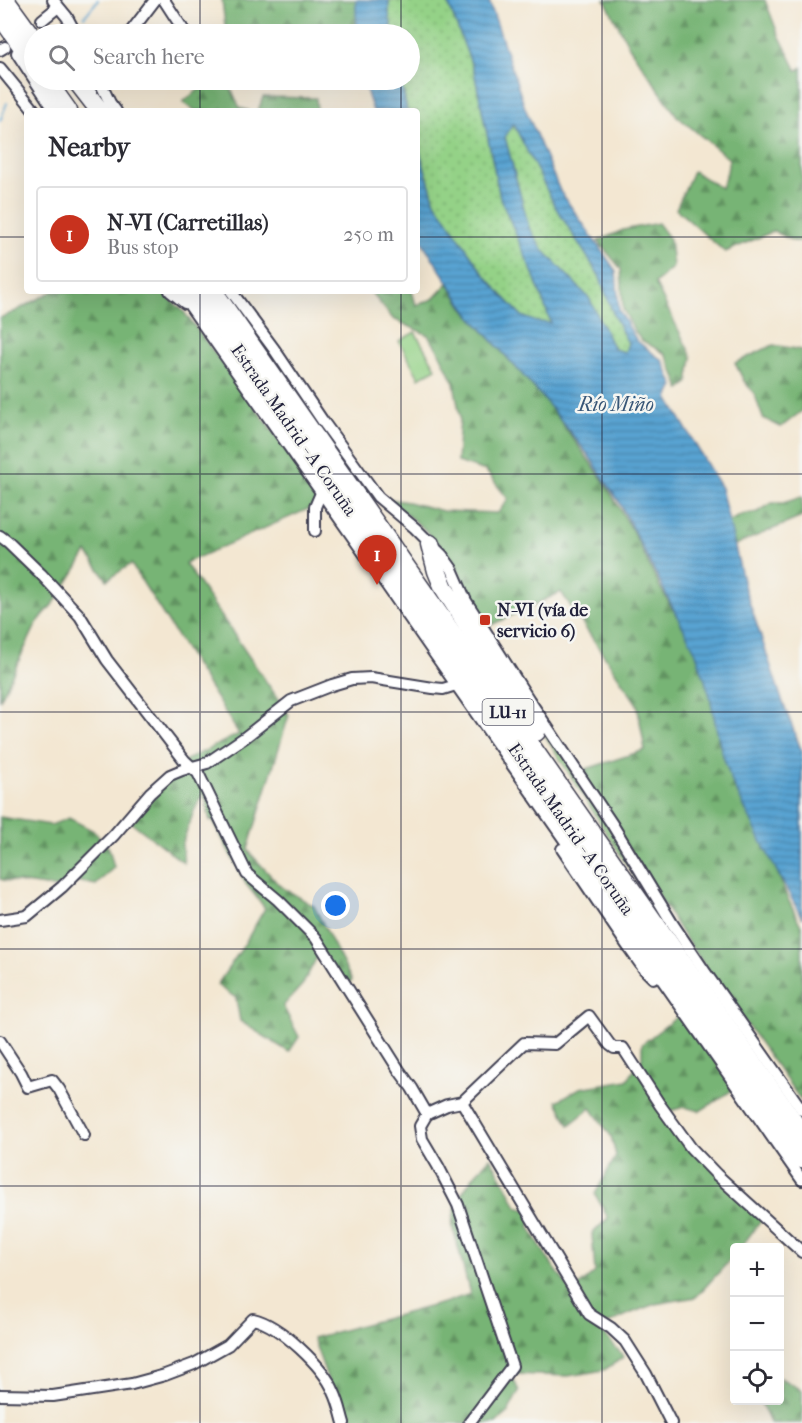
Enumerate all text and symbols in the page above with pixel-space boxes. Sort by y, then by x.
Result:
search box [24,24,420,90]
icon: search [45,41,78,74]
text: Search here [93,44,205,70]
text: Nearby [48,132,130,163]
text: N-VI (Carretillas) [107,210,269,236]
text: 1 [66,223,73,246]
text: 250 m [343,223,394,246]
text: Bus stop [107,236,179,259]
street label: Estrada Madrid - A Coruña [226,340,361,521]
water label: Río Miño [576,393,654,416]
pin: 1 [358,536,397,585]
place label: N-VI (vía de servicio 6) [497,600,588,642]
marker: N-VI (vía de servicio 6) [478,613,492,627]
road number: LU-11 [482,699,534,725]
street label: Estrada Madrid - A Coruña [503,739,638,920]
your location [321,891,350,920]
map controls [730,1243,784,1405]
button: + [730,1243,784,1297]
button: − [730,1297,784,1351]
button: locate [730,1351,784,1405]

